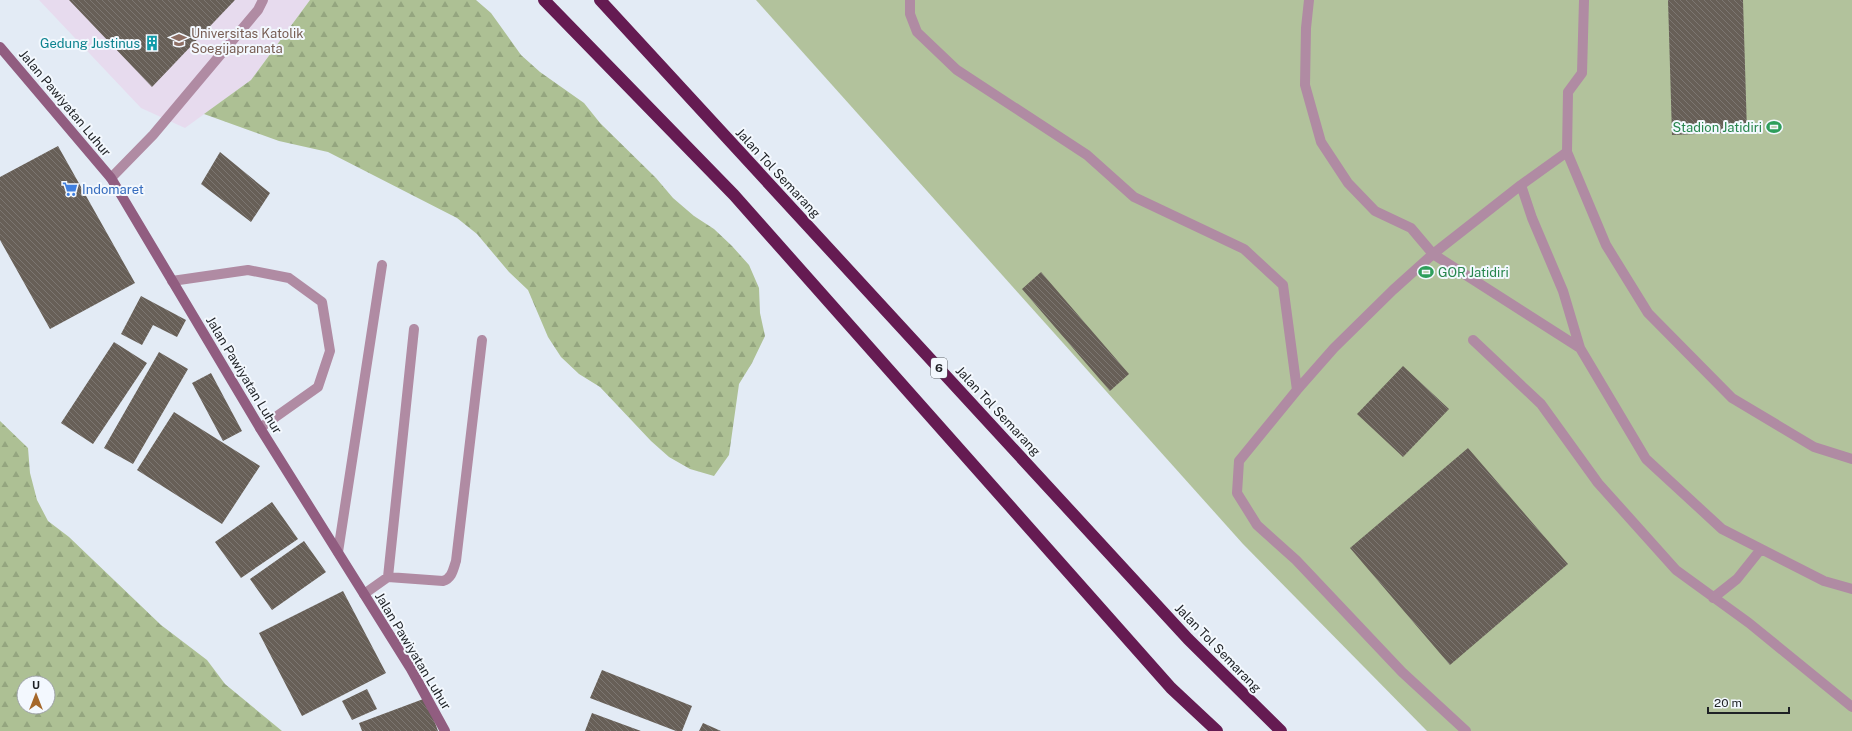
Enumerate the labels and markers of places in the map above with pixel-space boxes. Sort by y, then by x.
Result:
place label: Universitas Katolik Soegijapranata [191,26,304,56]
school or university icon: Universitas Katolik Soegijapranata [170,31,188,49]
building icon: Gedung Justinus [143,34,161,52]
place label: Gedung Justinus [40,36,140,51]
sports icon: Stadion Jatidiri [1765,118,1783,136]
place label: Stadion Jatidiri [1673,120,1762,135]
supermarket icon: Indomaret [61,180,79,198]
place label: Indomaret [82,182,144,197]
sports icon: GOR Jatidiri [1417,263,1435,281]
place label: GOR Jatidiri [1438,265,1509,280]

